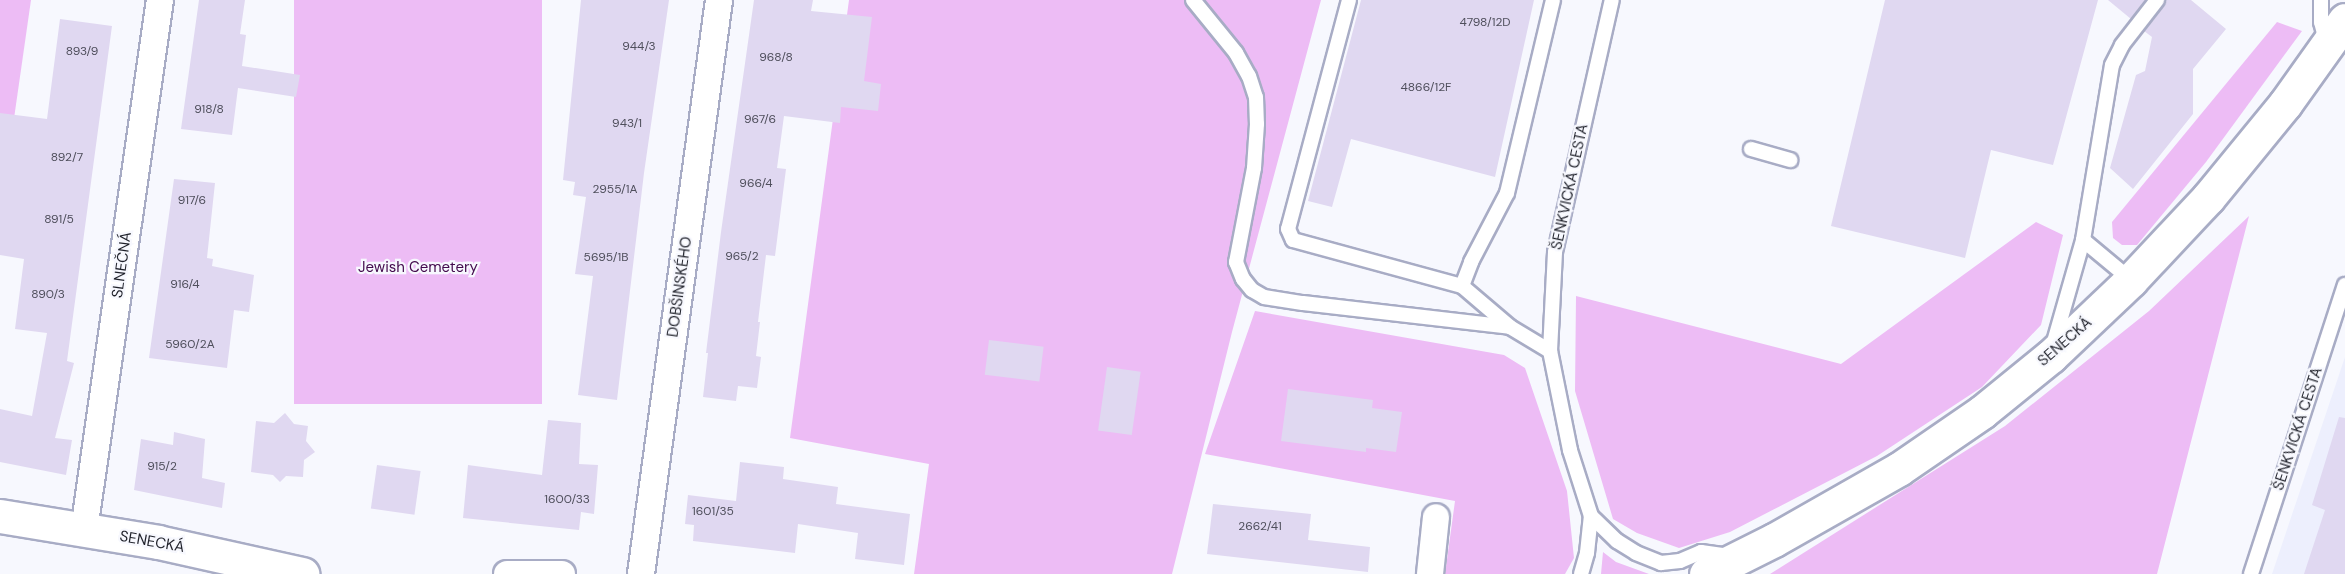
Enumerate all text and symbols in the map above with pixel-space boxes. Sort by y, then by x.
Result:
house number: 4798/12D [1459,16,1511,30]
house number: 944/3 [622,40,656,54]
house number: 893/9 [66,45,98,59]
house number: 968/8 [759,51,793,65]
house number: 4866/12F [1401,81,1451,95]
house number: 918/8 [194,103,224,117]
house number: 967/6 [744,113,776,127]
house number: 943/1 [612,117,642,131]
street label: ŠENKVICKÁ CESTA [1548,122,1592,252]
house number: 892/7 [51,151,83,165]
house number: 966/4 [739,177,773,191]
house number: 2955/1A [592,183,638,197]
house number: 917/6 [178,194,206,208]
house number: 891/5 [44,213,74,227]
street label: SLNEČNÁ [108,231,136,299]
street label: DOBŠINSKÉHO [664,236,696,338]
house number: 965/2 [725,250,759,264]
house number: 5695/1B [584,251,628,265]
park label: Jewish Cemetery [358,259,478,277]
house number: 916/4 [170,278,200,292]
house number: 890/3 [31,288,65,302]
street label: SENECKÁ [2034,314,2096,370]
house number: 5960/2A [165,338,215,352]
street label: ŠENKVICKÁ CESTA [2270,365,2326,493]
house number: 915/2 [147,460,177,474]
house number: 1600/33 [544,493,590,507]
house number: 1601/35 [692,505,734,519]
house number: 2662/41 [1238,520,1282,534]
street label: SENECKÁ [118,527,186,557]

